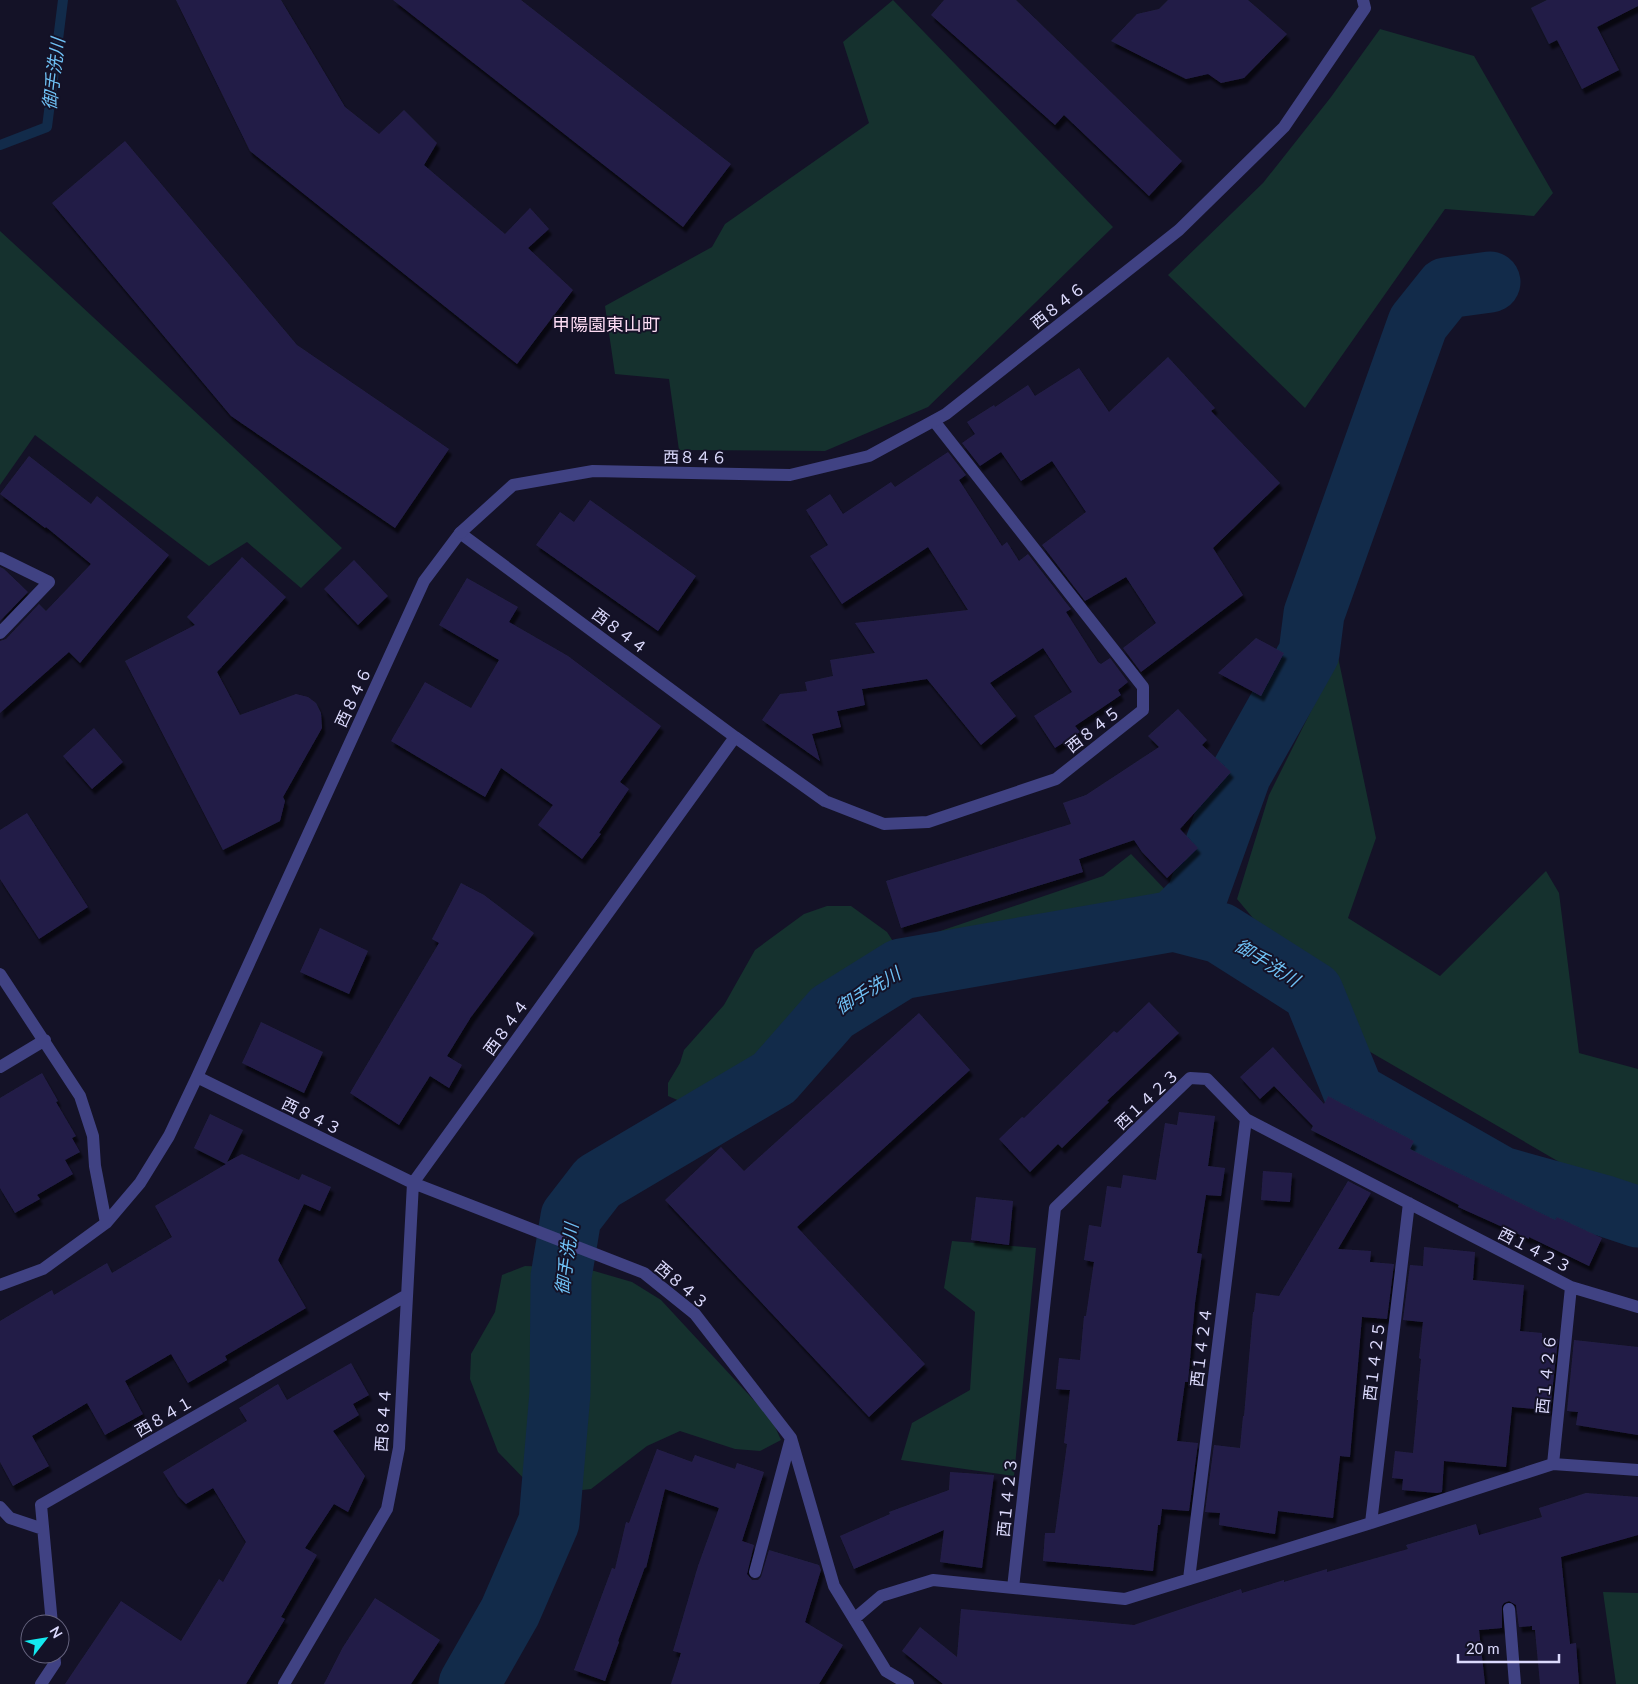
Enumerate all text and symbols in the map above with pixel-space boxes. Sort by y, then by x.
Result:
water label: 御手洗川 [38,35,69,111]
street label: 西８４６ [1027,277,1089,332]
district label: 甲陽園東山町 [552,313,660,335]
street label: 西８４６ [663,446,727,467]
street label: 西８４４ [589,604,652,657]
street label: 西８４６ [330,664,375,730]
street label: 西８４５ [1062,701,1124,756]
water label: 御手洗川 [1231,934,1306,992]
water label: 御手洗川 [831,961,906,1018]
street label: 西８４４ [479,995,532,1058]
street label: 西１４２３ [1111,1064,1182,1133]
street label: 西８４３ [279,1093,345,1138]
water label: 御手洗川 [550,1220,582,1296]
street label: 西１４２３ [1495,1223,1575,1276]
street label: 西８４３ [652,1257,713,1312]
street label: 西１４２４ [1186,1306,1215,1388]
street label: 西１４２５ [1359,1320,1388,1402]
street label: 西１４２６ [1532,1333,1559,1415]
street label: 西８４４ [371,1387,394,1453]
street label: 西８４１ [131,1391,196,1440]
street label: 西１４２３ [993,1456,1020,1538]
north arrow [20,1614,70,1664]
text: N [47,1623,67,1641]
scale bar [1458,1632,1559,1664]
text: 20 m [1466,1639,1500,1657]

